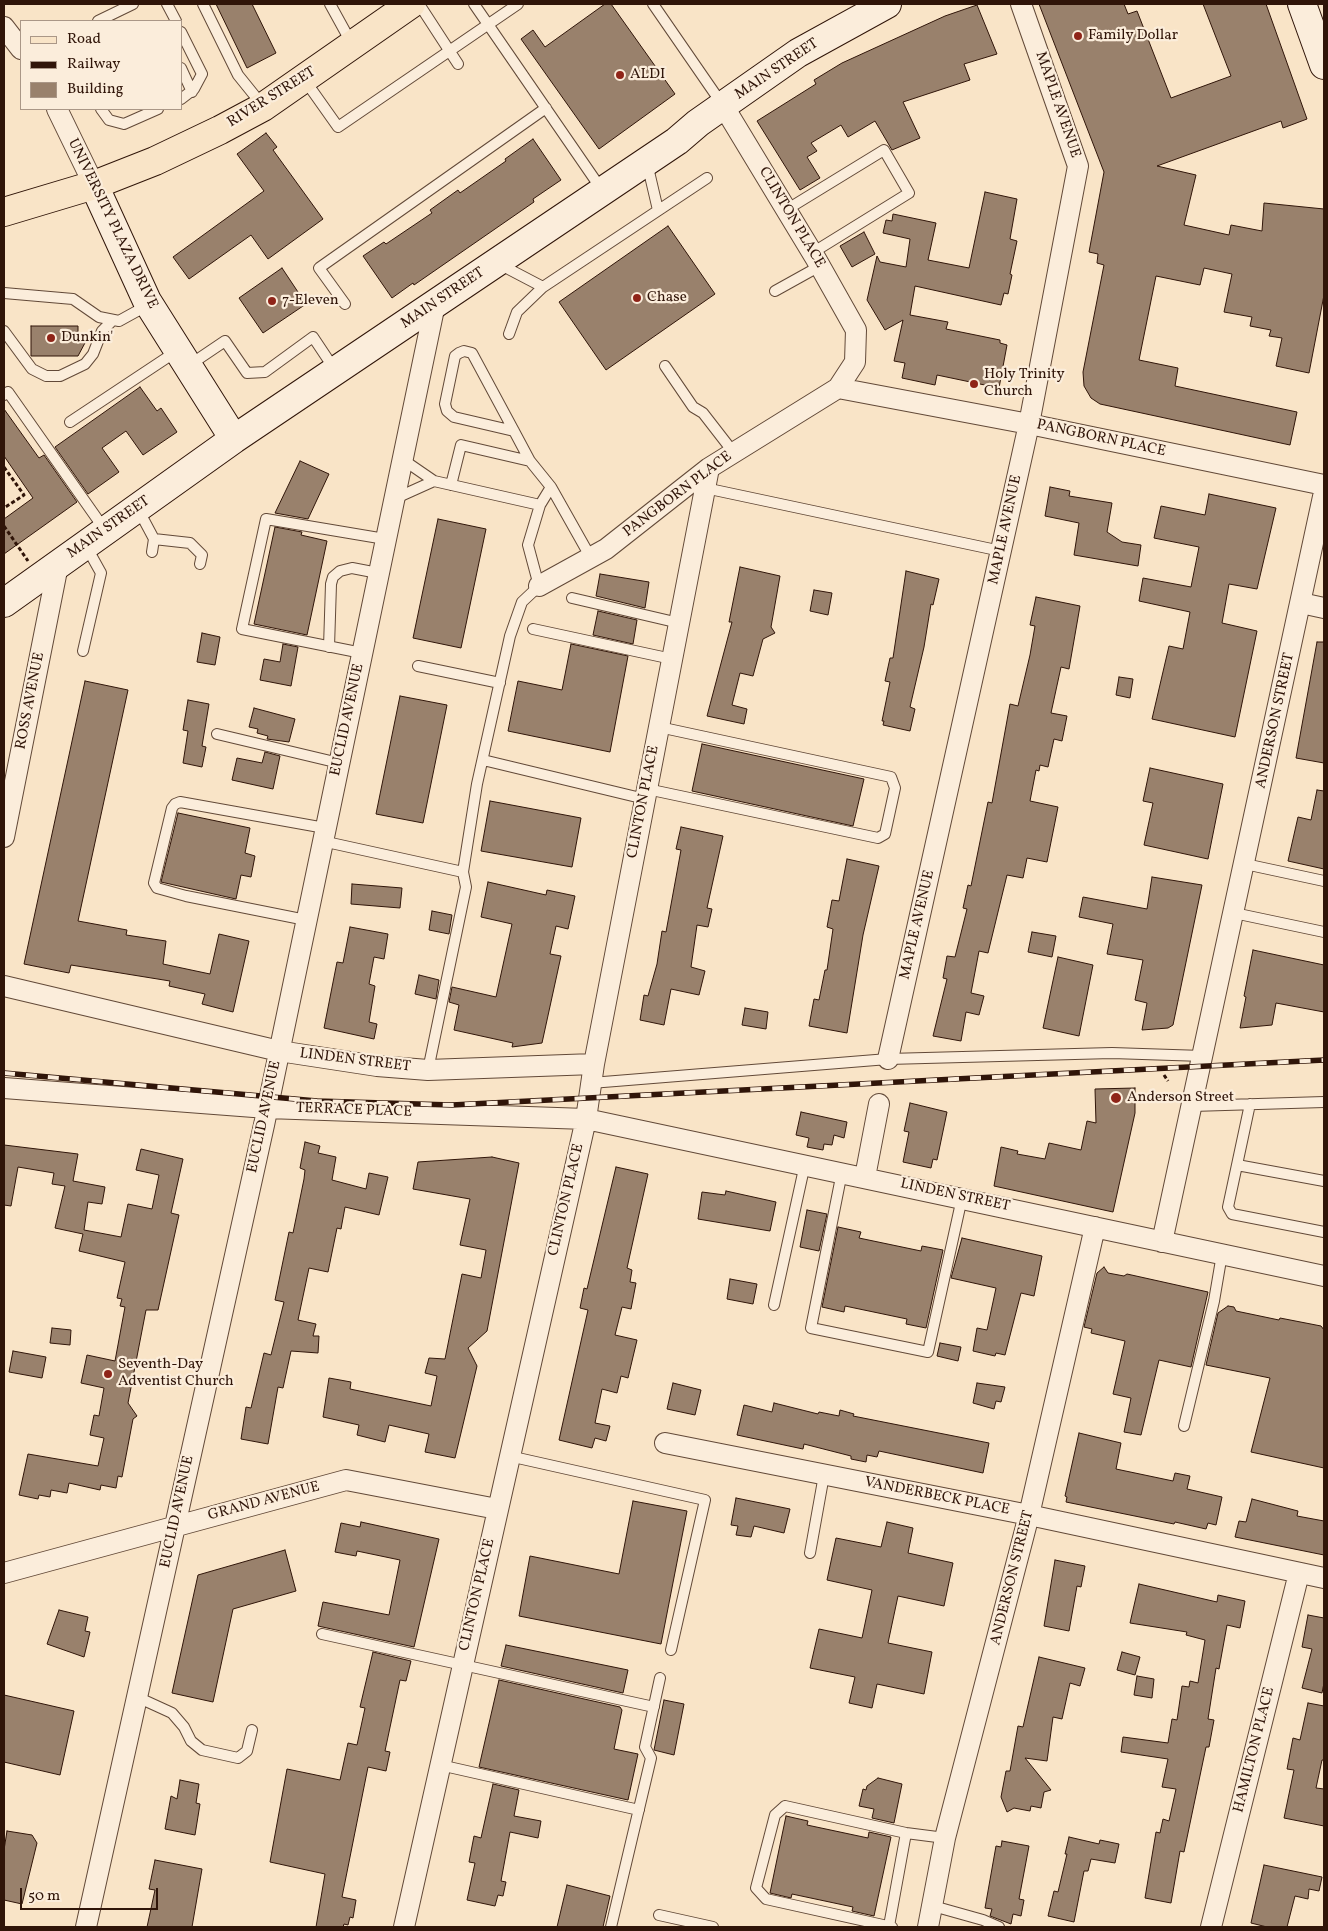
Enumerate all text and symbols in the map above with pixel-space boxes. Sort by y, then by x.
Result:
legend [20,20,182,110]
place label: Family Dollar [1088,27,1178,45]
text: Road [67,29,101,50]
marker: Family Dollar [1072,30,1084,42]
street label: MAIN STREET [732,35,822,105]
street label: MAPLE AVENUE [1030,49,1084,161]
text: Railway [67,54,120,75]
street label: RIVER STREET [224,64,320,132]
place label: ALDI [630,66,665,84]
marker: ALDI [614,69,626,81]
text: Building [67,79,123,100]
street label: UNIVERSITY PLAZA DRIVE [63,136,161,312]
street label: CLINTON PLACE [754,164,828,272]
street label: MAIN STREET [398,264,488,334]
place label: Chase [647,289,687,307]
place label: 7-Eleven [282,292,339,310]
marker: Chase [631,292,643,304]
marker: 7-Eleven [266,295,278,307]
place label: Dunkin' [61,329,113,347]
marker: Dunkin' [45,332,57,344]
place label: Holy Trinity Church [984,366,1065,401]
marker: Holy Trinity Church [968,378,980,390]
street label: PANGBORN PLACE [1035,417,1167,461]
street label: PANGBORN PLACE [620,448,736,542]
street label: MAPLE AVENUE [986,474,1026,586]
street label: MAIN STREET [64,493,154,563]
street label: ROSS AVENUE [13,651,49,751]
street label: ANDERSON STREET [1253,652,1299,790]
street label: EUCLID AVENUE [327,662,369,778]
street label: CLINTON PLACE [624,744,664,860]
street label: MAPLE AVENUE [897,869,939,981]
street label: LINDEN STREET [298,1045,412,1077]
street label: EUCLID AVENUE [244,1059,286,1175]
place label: Anderson Street [1127,1089,1234,1107]
marker: Anderson Street [1109,1091,1123,1105]
street label: TERRACE PLACE [296,1100,412,1122]
street label: CLINTON PLACE [545,1142,589,1258]
street label: LINDEN STREET [898,1176,1012,1216]
place label: Seventh-Day Adventist Church [118,1356,234,1391]
marker: Seventh-Day Adventist Church [102,1368,114,1380]
street label: EUCLID AVENUE [157,1454,199,1570]
street label: VANDERBECK PLACE [863,1474,1011,1520]
street label: GRAND AVENUE [206,1478,322,1526]
street label: ANDERSON STREET [988,1509,1038,1647]
street label: CLINTON PLACE [456,1537,500,1653]
street label: HAMILTON PLACE [1231,1685,1279,1815]
scale bar [22,1878,160,1910]
text: 50 m [28,1886,60,1907]

